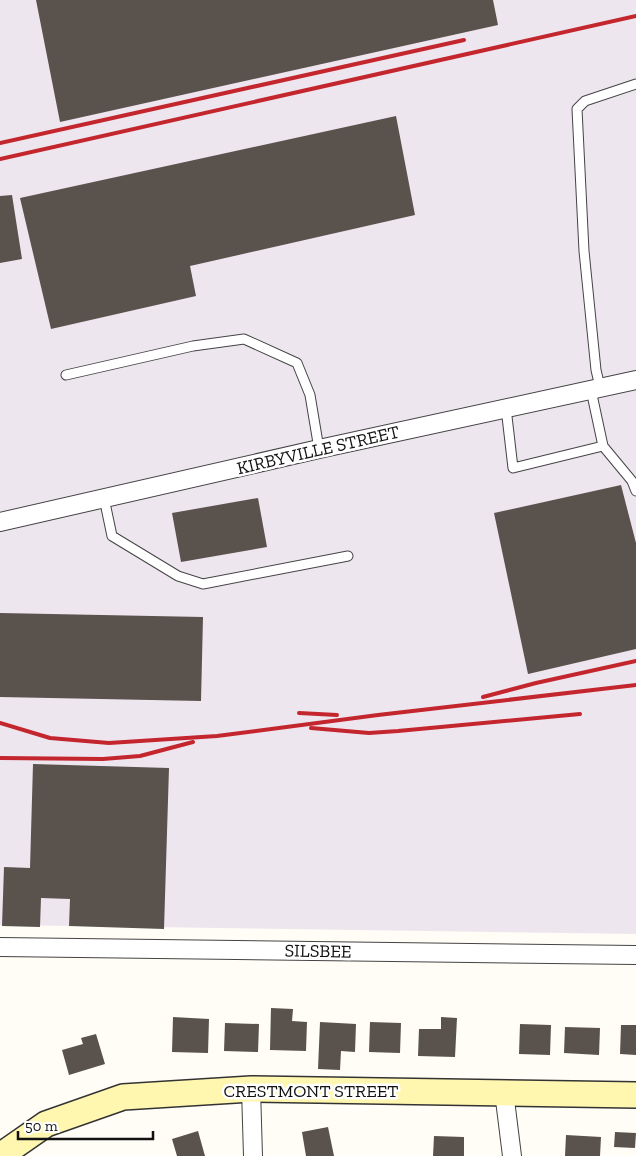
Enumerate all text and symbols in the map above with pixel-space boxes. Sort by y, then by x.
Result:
street label: KIRBYVILLE STREET [235,421,401,479]
street label: SILSBEE [284,939,352,963]
street label: CRESTMONT STREET [223,1080,399,1102]
scale bar [18,1108,152,1140]
text: 50 m [25,1117,58,1135]

